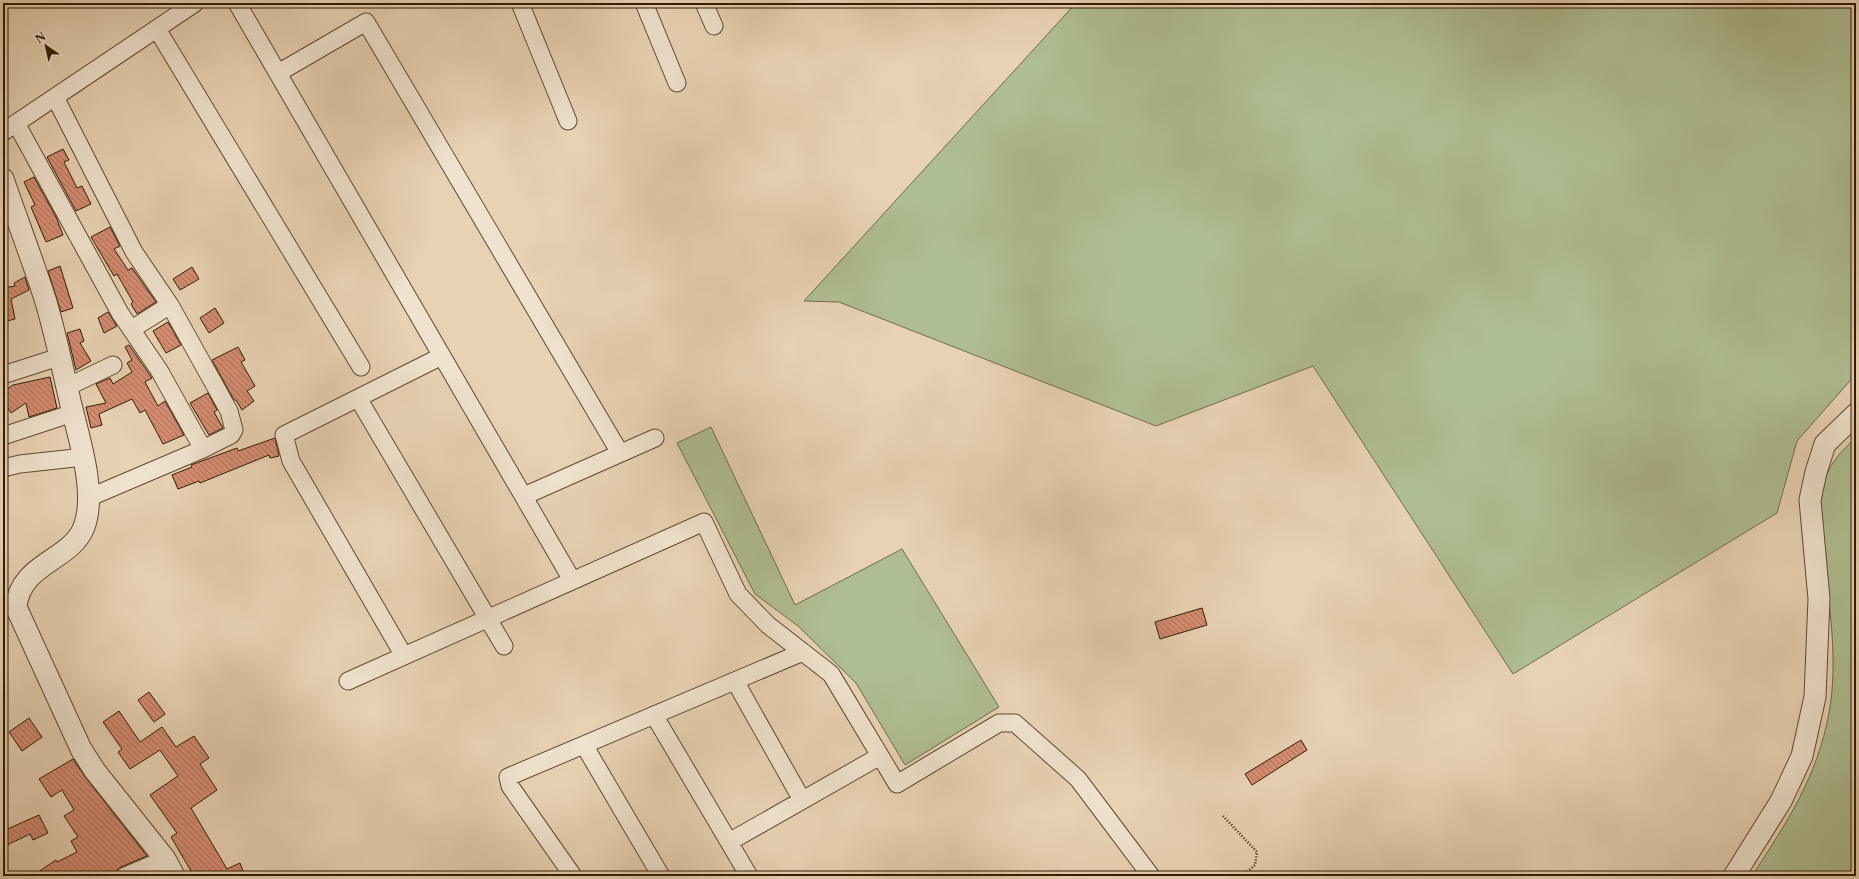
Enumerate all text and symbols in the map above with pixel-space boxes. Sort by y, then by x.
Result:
north arrow [26,26,66,66]
text: N [33,29,49,46]

